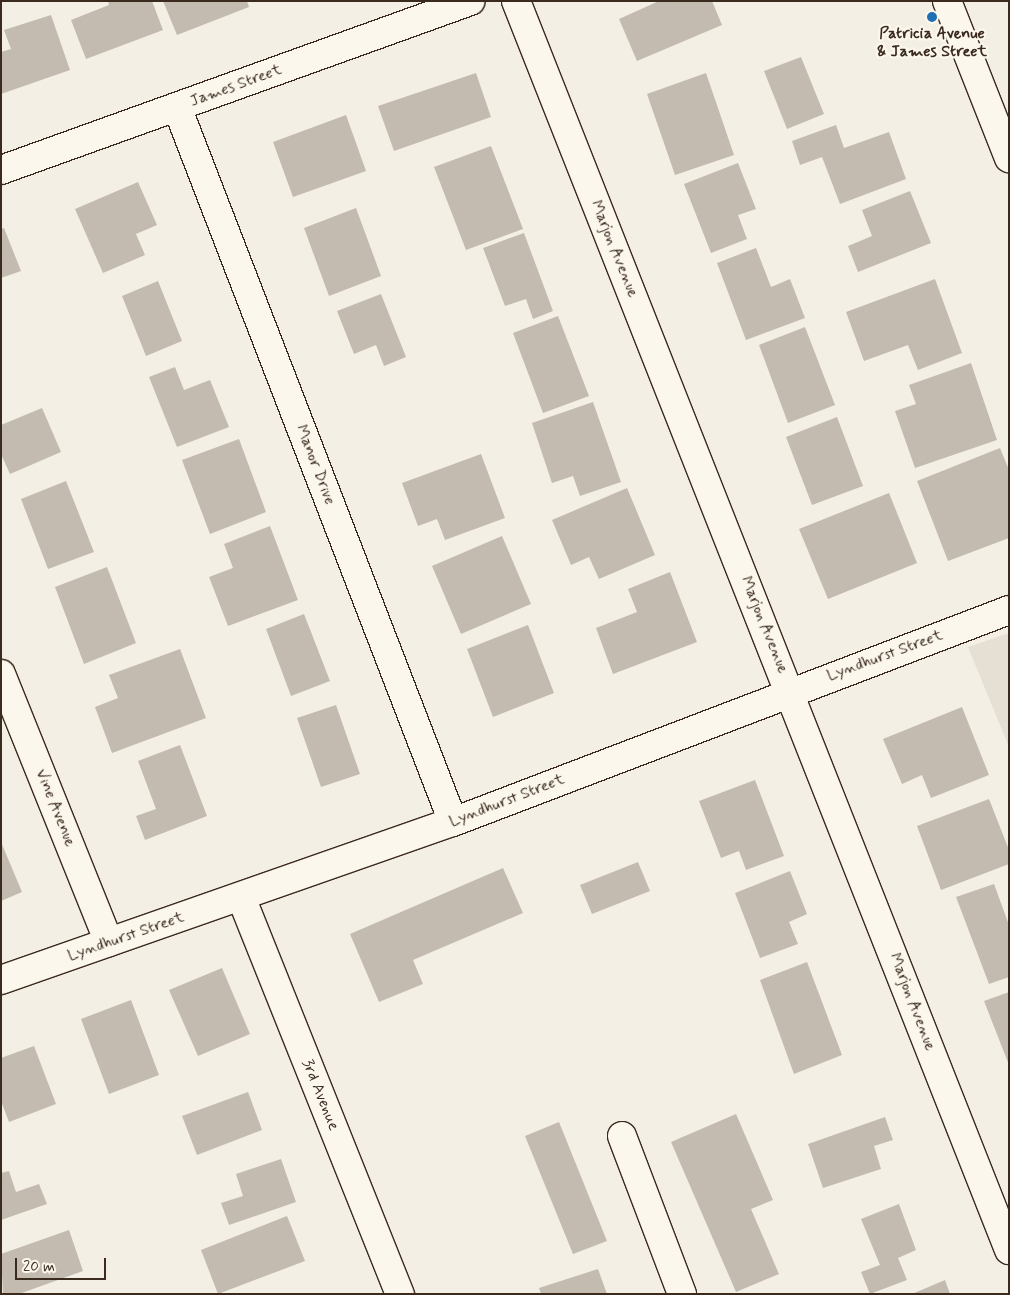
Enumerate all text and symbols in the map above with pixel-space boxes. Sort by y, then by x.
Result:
marker: Patricia Avenue & James Street [926,11,938,23]
place label: Patricia Avenue & James Street [877,24,987,62]
street label: James Street [187,60,285,112]
street label: Marjon Avenue [586,199,642,299]
street label: Manor Drive [291,422,339,508]
street label: Marjon Avenue [736,575,792,675]
street label: Lyndhurst Street [824,626,946,686]
street label: Vine Avenue [30,765,80,851]
street label: Lyndhurst Street [447,770,567,832]
street label: Lyndhurst Street [65,908,187,966]
street label: Marjon Avenue [885,951,939,1053]
street label: 3rd Avenue [297,1056,343,1134]
scale bar [18,1248,109,1280]
text: 20 m [23,1257,55,1277]

